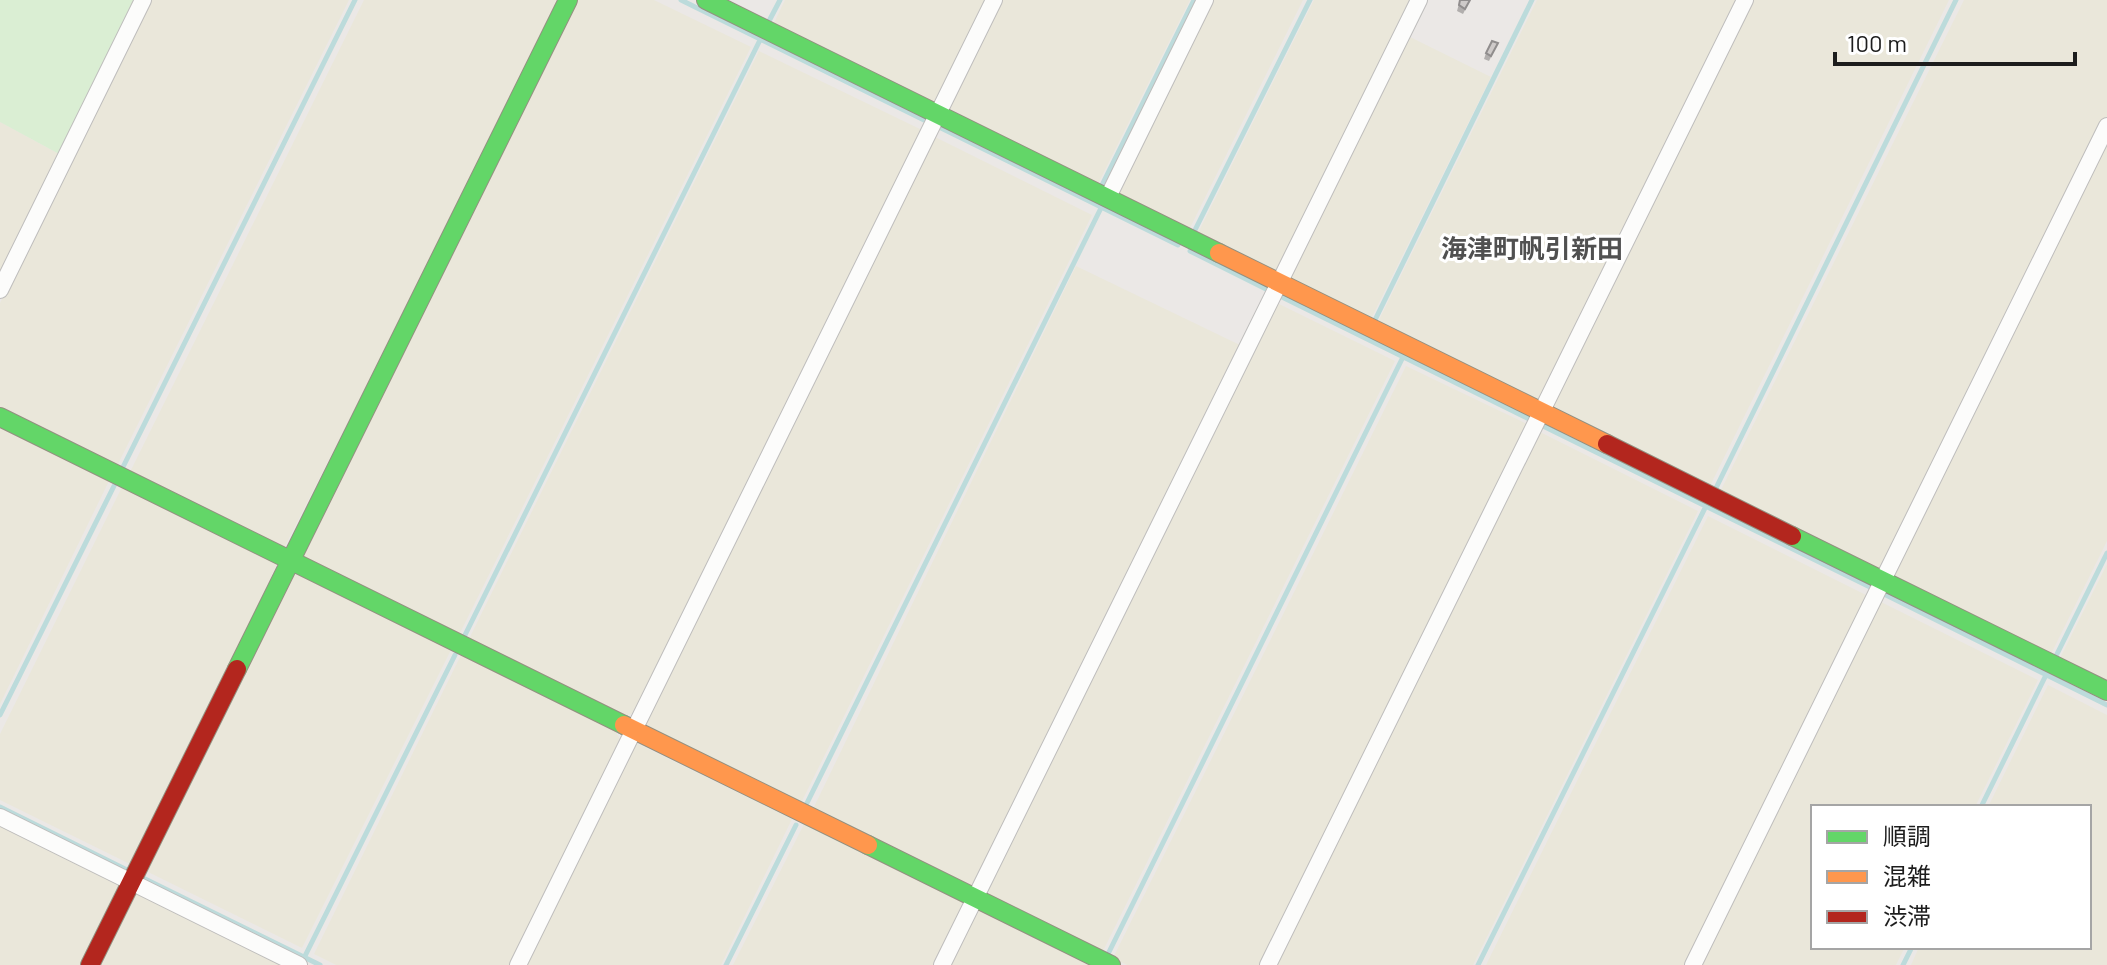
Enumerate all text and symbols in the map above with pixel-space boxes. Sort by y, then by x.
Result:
scale bar [1835,16,2075,66]
text: 100 m [1847,28,1907,57]
district label: 海津町帆引新田 [1441,232,1623,263]
legend [1811,805,2091,949]
text: 順調 [1883,821,1931,850]
text: 混雑 [1883,861,1931,890]
text: 渋滞 [1883,901,1931,930]

